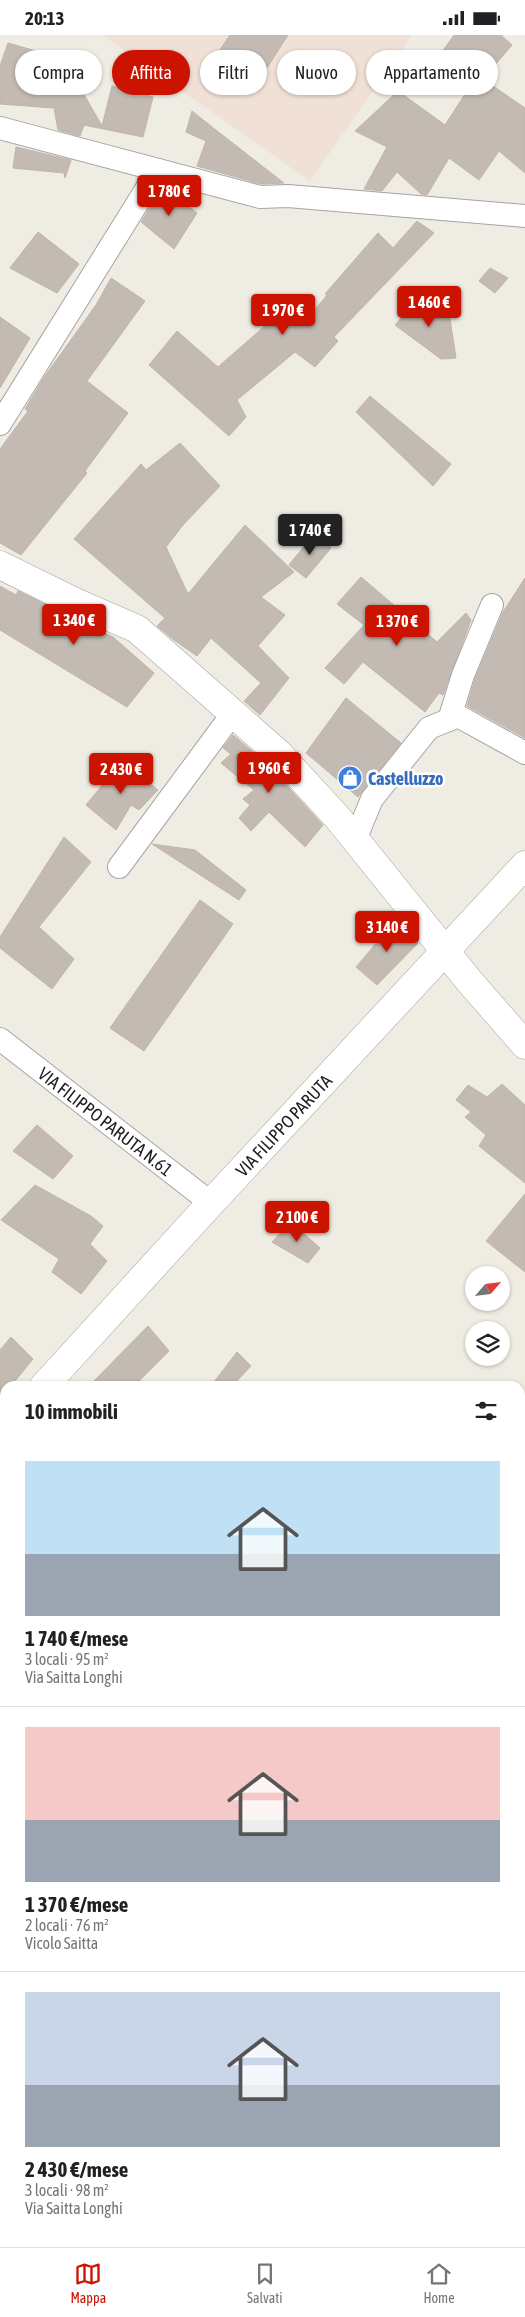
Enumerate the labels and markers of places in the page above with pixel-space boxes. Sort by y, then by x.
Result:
pin: 1 780 € [123,175,215,217]
pin: 1 460 € [383,285,475,328]
pin: 1 970 € [237,293,329,336]
pin: 1 740 € [264,513,356,556]
pin: 1 340 € [28,603,120,646]
pin: 1 370 € [351,605,443,647]
pin: 1 960 € [223,751,315,794]
pin: 2 430 € [75,753,167,795]
shop icon: Castelluzzo [337,765,363,791]
place label: Castelluzzo [368,768,443,789]
pin: 3 140 € [341,911,433,953]
pin: 2 100 € [251,1201,343,1243]

